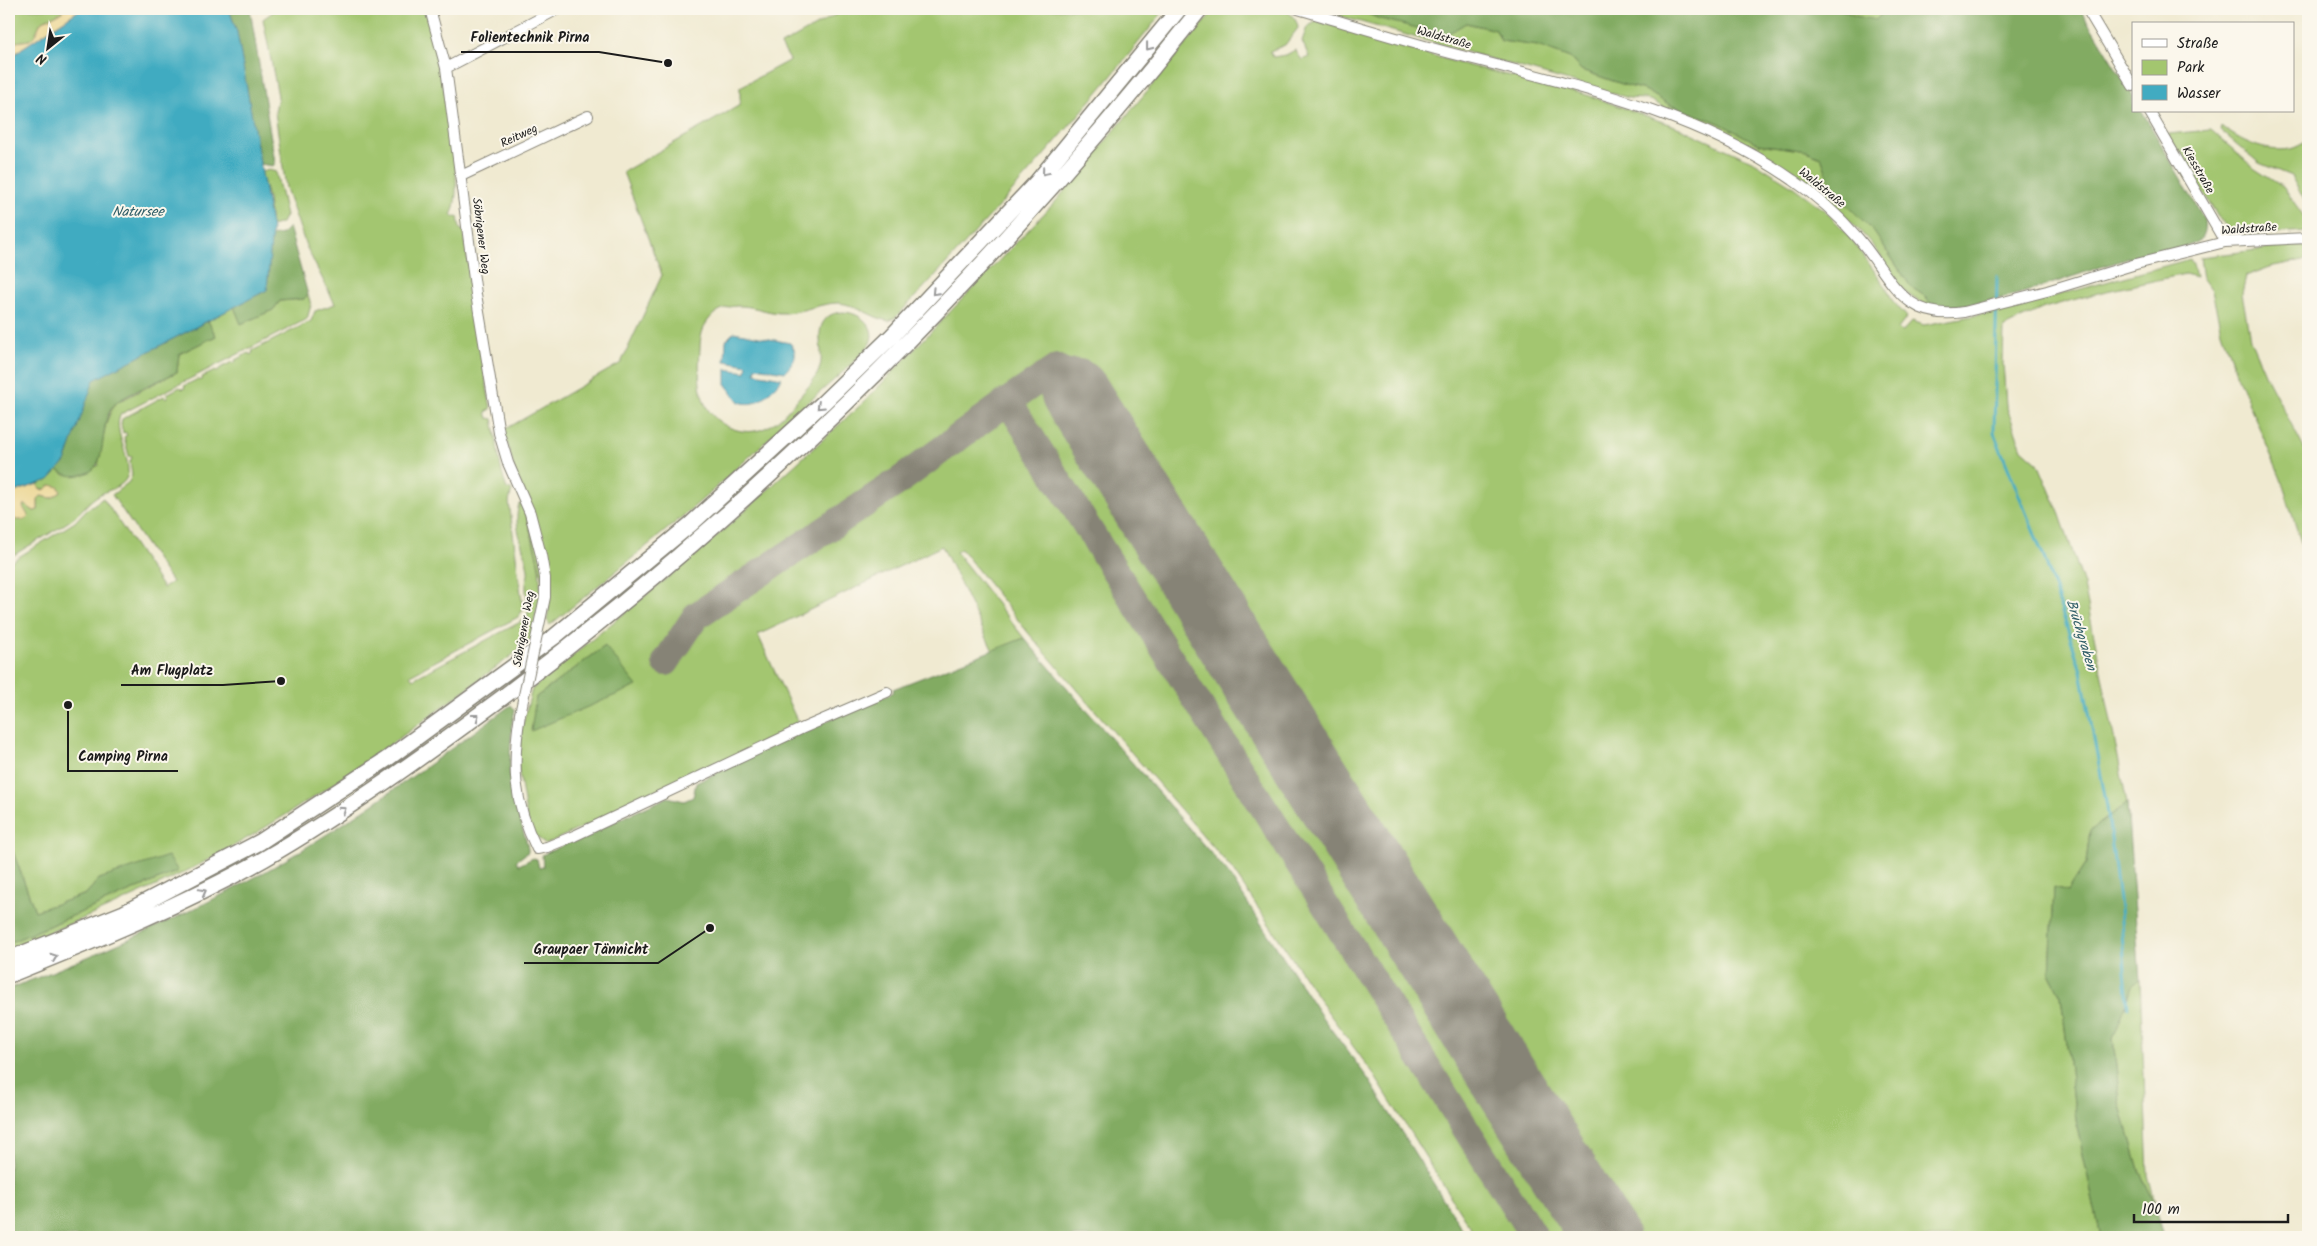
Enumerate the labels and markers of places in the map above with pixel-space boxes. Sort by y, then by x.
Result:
callout: Folientechnik Pirna [461,23,599,52]
callout: Am Flugplatz [121,656,223,685]
callout: Camping Pirna [68,742,178,771]
callout: Graupaer Tännicht [524,934,658,963]

